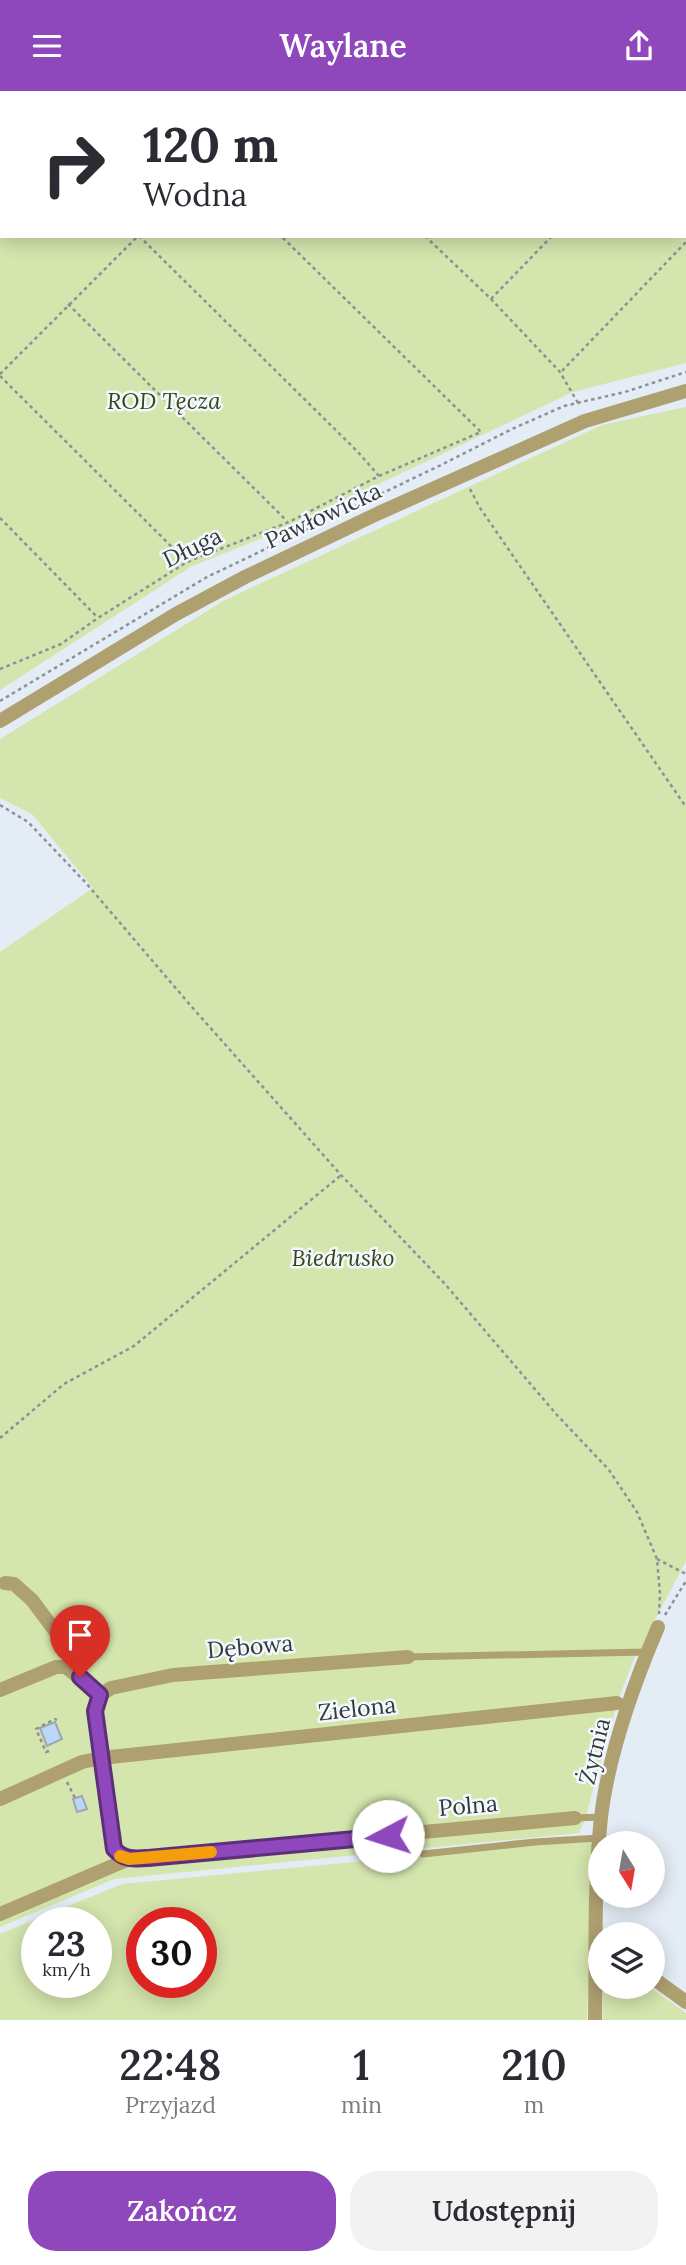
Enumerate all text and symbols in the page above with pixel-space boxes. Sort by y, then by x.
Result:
text: Waylane [279,25,407,66]
icon: menu [28,27,66,65]
icon: share [620,27,658,65]
text: 120 m [143,113,278,175]
icon: right [28,119,119,210]
text: Wodna [143,174,247,215]
park label: ROD Tęcza [107,386,221,415]
street label: Pawłowicka [260,475,386,555]
street label: Długa [158,520,226,574]
park label: Biedrusko [291,1243,395,1272]
pin [50,1605,110,1677]
icon: arrive [61,1616,99,1654]
street label: Dębowa [206,1628,294,1664]
street label: Zielona [317,1689,398,1727]
street label: Żytnia [572,1715,616,1787]
street label: Polna [437,1788,499,1822]
position arrow [351,1799,425,1873]
north arrow [588,1831,665,1907]
map controls [588,1831,665,1999]
speed limit sign: 30 [126,1907,217,1998]
text: 23 [47,1921,86,1966]
button: layers [588,1922,665,1999]
text: km/h [42,1958,91,1981]
text: 22:48 [119,2038,222,2092]
text: 1 [353,2038,370,2092]
text: 210 [501,2038,567,2092]
text: Przyjazd [125,2090,216,2119]
text: min [341,2090,382,2119]
text: m [524,2090,544,2119]
button: Zakończ [28,2171,336,2251]
button: Udostępnij [350,2171,658,2251]

